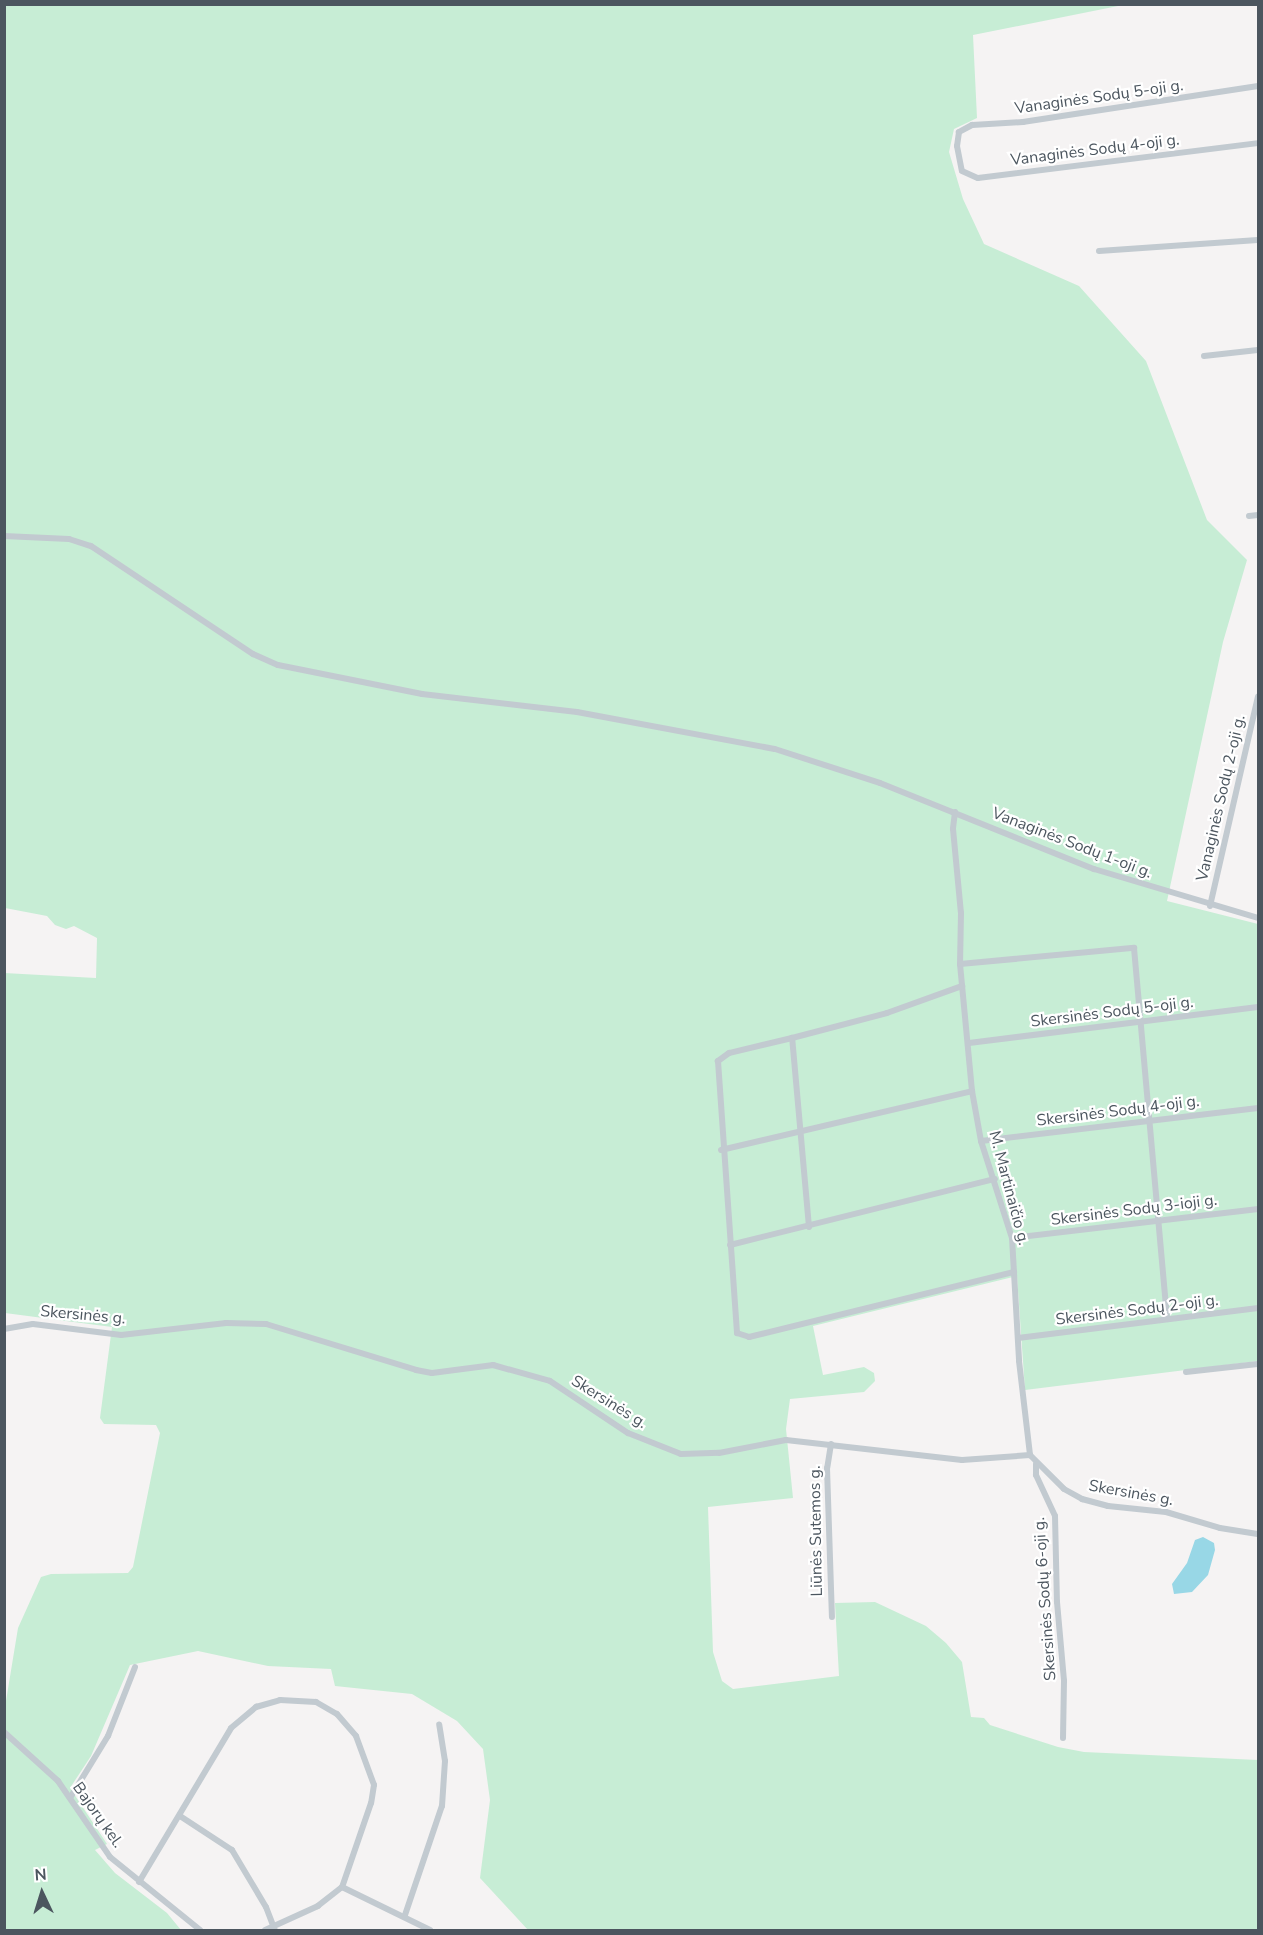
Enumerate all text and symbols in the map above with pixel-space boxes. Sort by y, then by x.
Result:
street label: Vanaginės Sodų 5-oji g. [1014,76,1184,118]
street label: Vanaginės Sodų 4-oji g. [1009,130,1181,170]
street label: Vanaginės Sodų 2-oji g. [1193,713,1249,883]
street label: Vanaginės Sodų 1-oji g. [989,804,1155,882]
street label: Skersinės Sodų 5-oji g. [1029,992,1195,1032]
street label: Skersinės Sodų 4-oji g. [1035,1091,1201,1131]
street label: M. Martinaičio g. [985,1129,1033,1247]
street label: Skersinės Sodų 3-ioji g. [1050,1190,1218,1230]
street label: Skersinės Sodų 2-oji g. [1054,1290,1220,1330]
street label: Skersinės g. [40,1302,126,1328]
street label: Skersinės g. [568,1371,650,1433]
street label: Liūnės Sutemos g. [805,1465,827,1597]
street label: Skersinės g. [1087,1476,1175,1510]
street label: Skersinės Sodų 6-oji g. [1030,1517,1060,1681]
street label: Bajorų kel. [68,1779,128,1851]
north arrow [12,1863,72,1923]
text: N [34,1864,47,1886]

